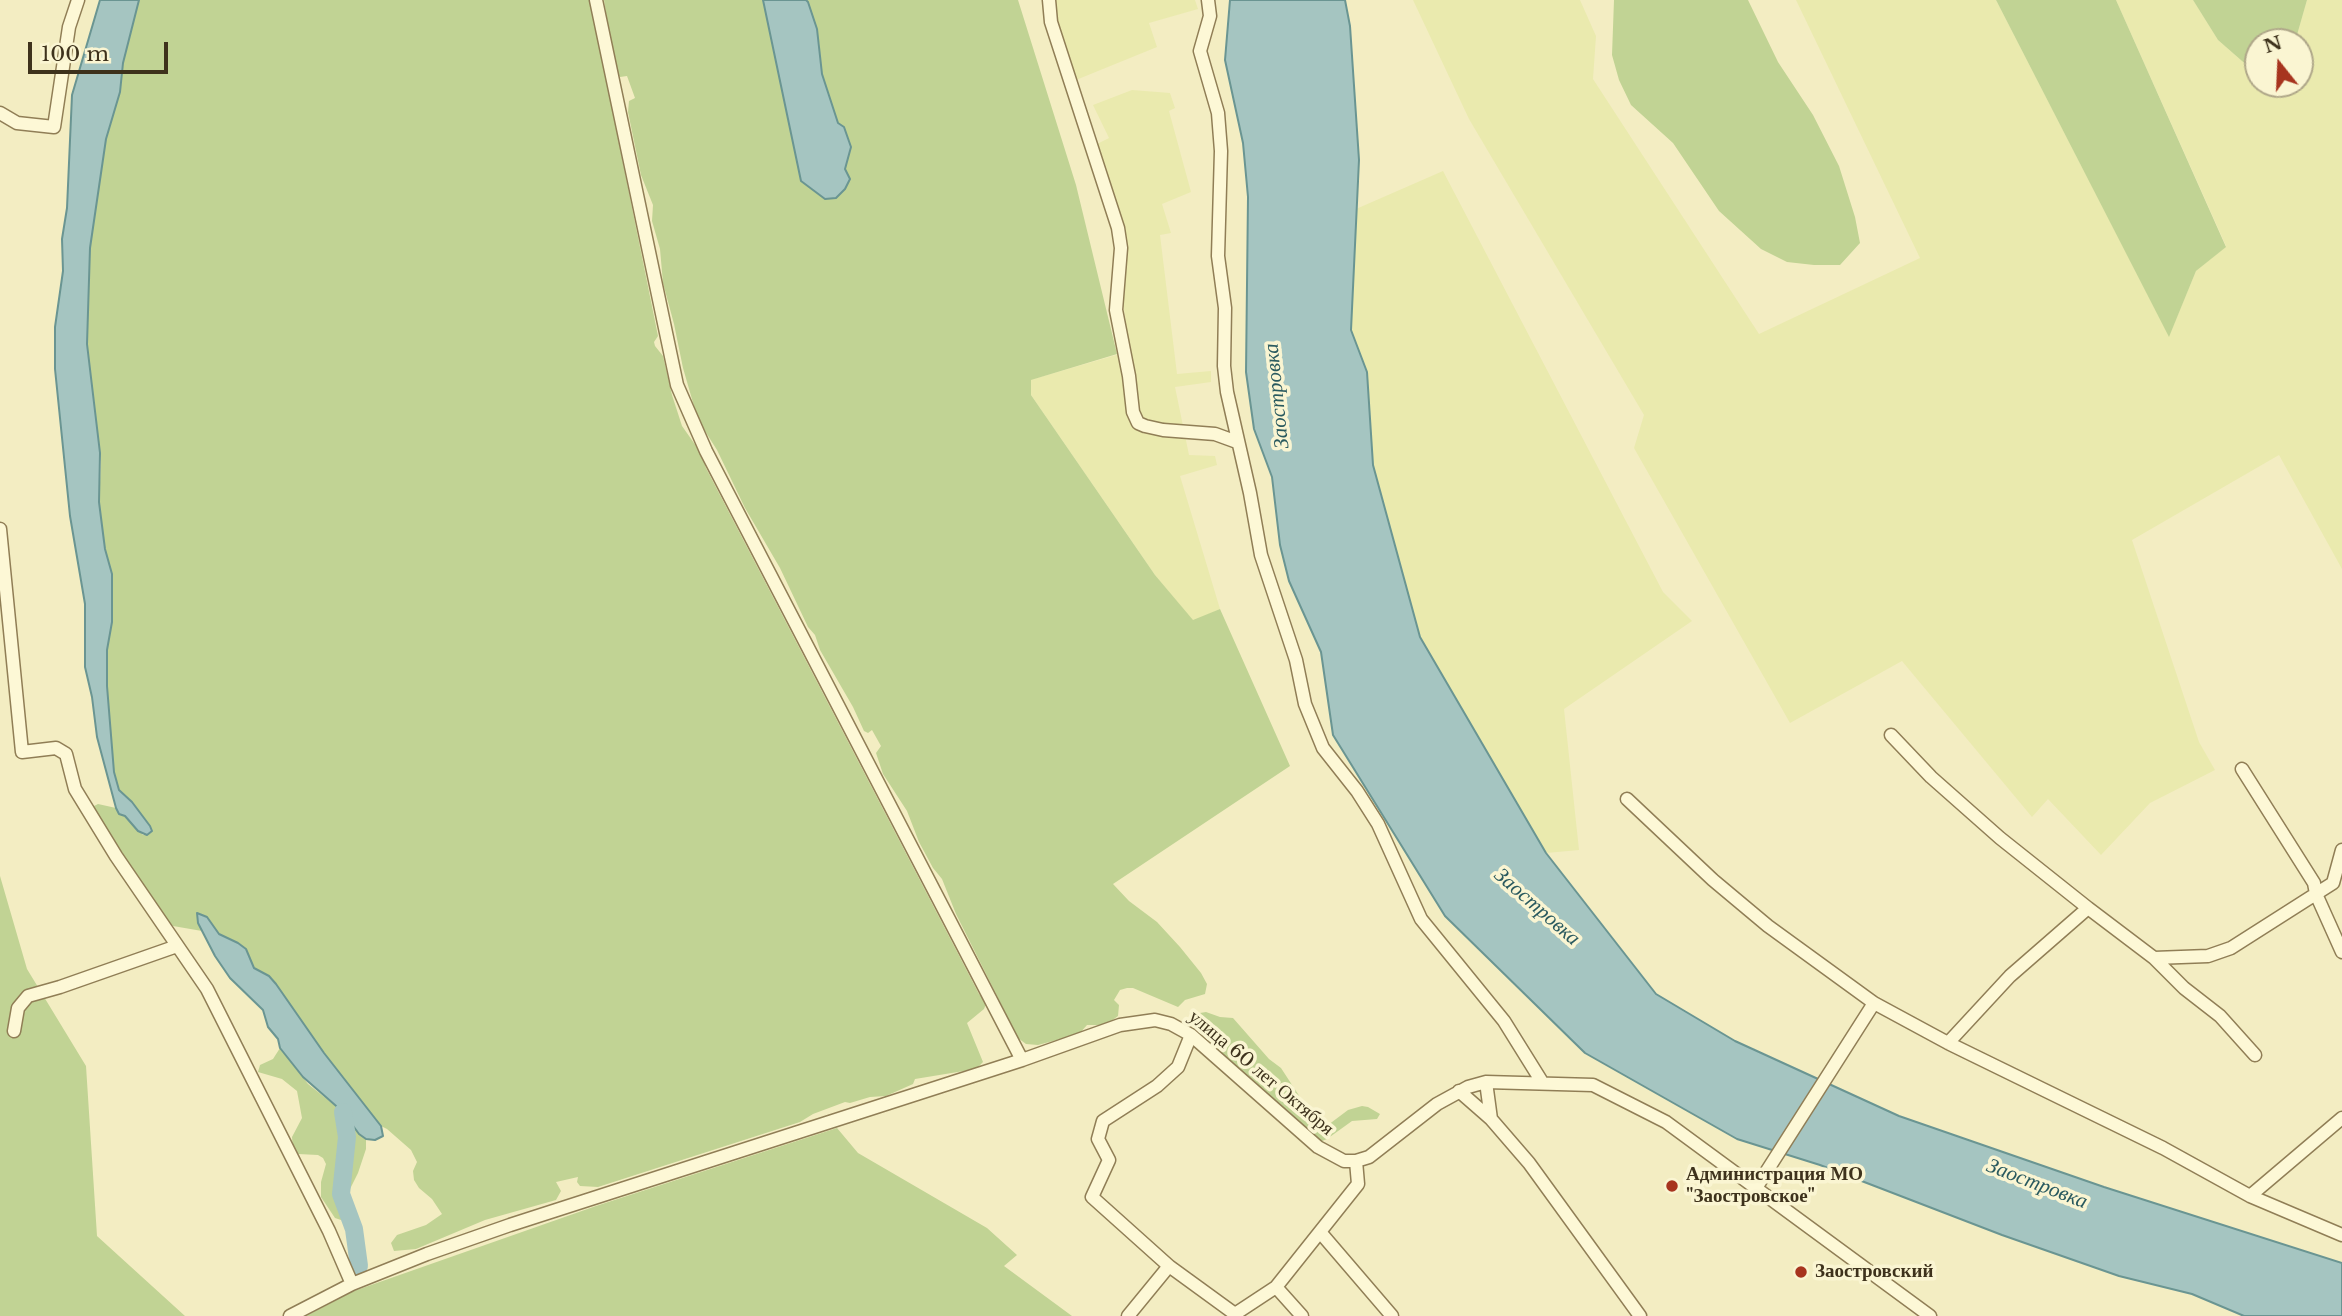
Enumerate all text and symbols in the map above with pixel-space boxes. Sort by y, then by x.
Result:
scale bar [32,28,172,72]
north arrow [2244,28,2314,98]
text: N [2261,31,2285,58]
text: 100 m [41,41,109,67]
water label: Заостровка [1259,342,1295,450]
water label: Заостровка [1489,863,1585,951]
street label: улица 60 лет Октября [1184,1006,1338,1140]
water label: Заостровка [1983,1153,2091,1215]
place label: Администрация МО "Заостровское" [1686,1164,1863,1208]
marker: Администрация МО "Заостровское" [1664,1178,1680,1194]
place label: Заостровский [1815,1261,1933,1283]
marker: Заостровский [1793,1264,1809,1280]

